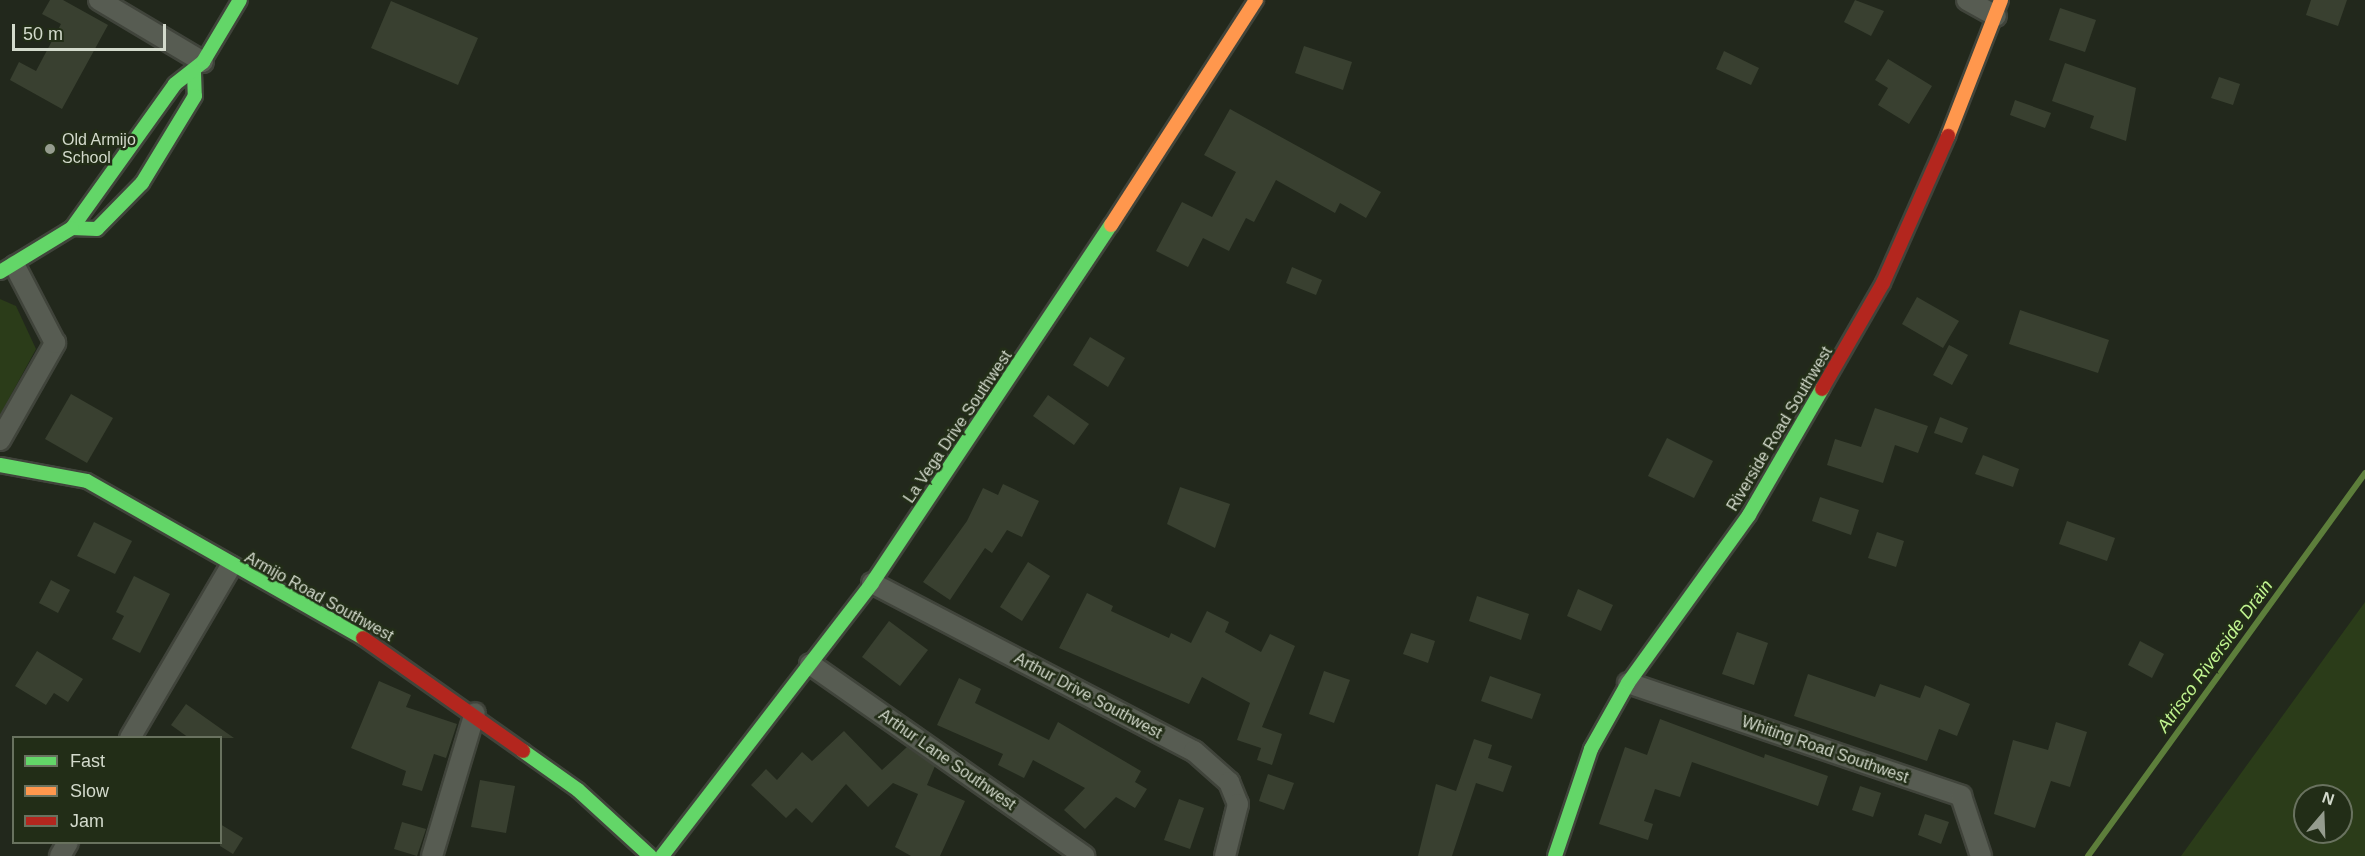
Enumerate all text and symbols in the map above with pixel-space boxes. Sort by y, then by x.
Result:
scale bar [15,12,170,50]
text: 50 m [23,24,63,44]
place label: Old Armijo School [62,130,137,168]
marker: Old Armijo School [43,142,57,156]
street label: Riverside Road Southwest [1723,343,1837,515]
street label: La Vega Drive Southwest [900,347,1016,507]
street label: Armijo Road Southwest [241,548,397,646]
water label: Atrisco Riverside Drain [2152,576,2278,736]
street label: Arthur Drive Southwest [1011,649,1165,743]
street label: Arthur Lane Southwest [875,705,1019,815]
street label: Whiting Road Southwest [1739,712,1911,788]
legend [12,736,222,844]
text: Fast [70,751,105,771]
text: Slow [70,781,109,801]
north arrow [2293,784,2353,844]
text: N [2320,788,2337,808]
text: Jam [70,811,104,831]

